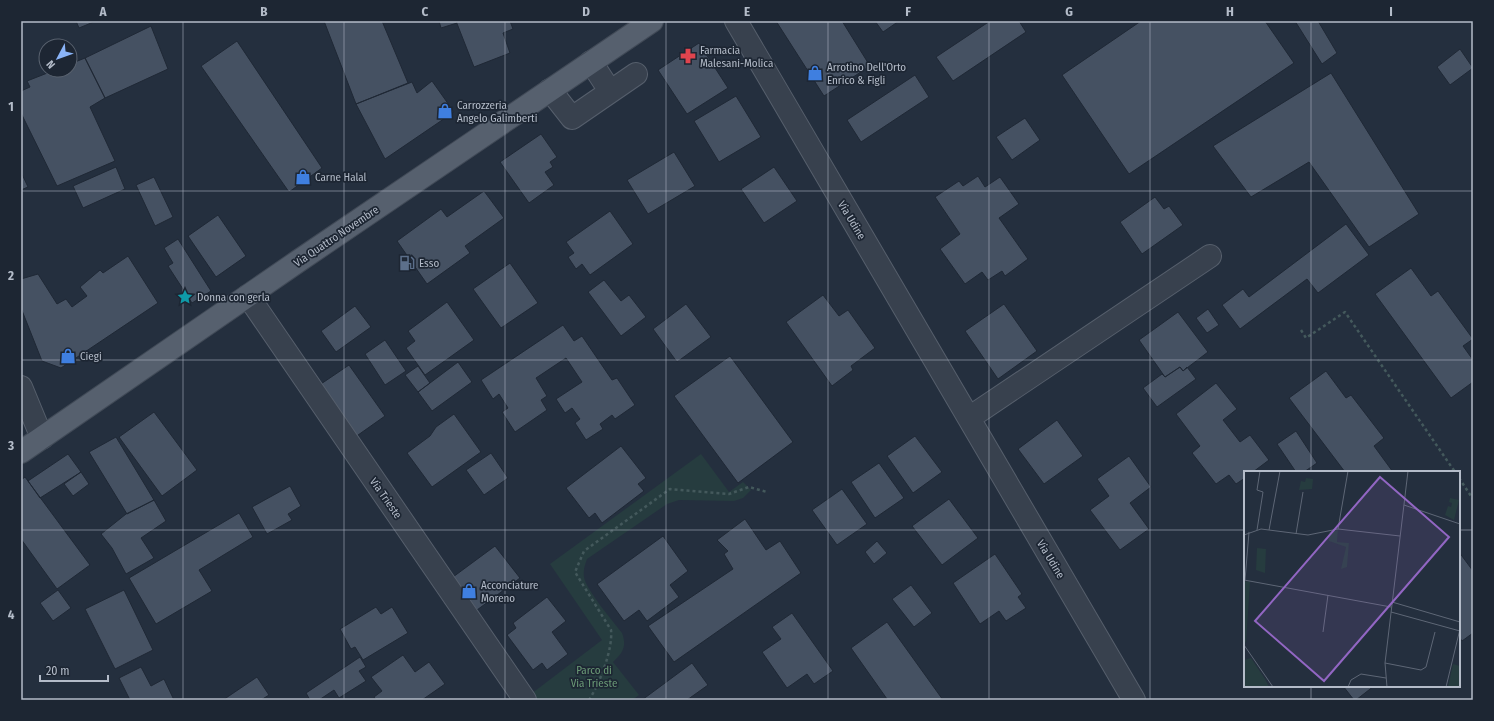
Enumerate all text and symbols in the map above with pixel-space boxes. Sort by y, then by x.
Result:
text: A [98,4,107,19]
text: B [260,4,268,19]
text: C [422,4,429,19]
text: D [582,4,590,19]
text: E [744,4,750,19]
text: F [905,4,911,19]
text: G [1065,4,1073,19]
text: H [1226,4,1234,19]
text: I [1389,4,1393,19]
north arrow [38,38,78,78]
place label: Farmacia Malesani-Molica [700,44,773,70]
pharmacy icon: Farmacia Malesani-Molica [679,47,697,65]
text: N [44,57,58,71]
place label: Arrotino Dell'Orto Enrico & Figli [827,61,906,87]
shop icon: Arrotino Dell'Orto Enrico & Figli [806,64,824,82]
text: 1 [8,99,14,114]
place label: Carrozzeria Angelo Galimberti [457,99,538,125]
shop icon: Carrozzeria Angelo Galimberti [436,102,454,120]
shop icon: Carne Halal [294,168,312,186]
place label: Carne Halal [315,171,367,184]
street label: Via Udine [835,199,868,242]
street label: Via Quattro Novembre [291,203,381,270]
fuel station icon: Esso [398,254,416,272]
place label: Esso [419,257,439,270]
text: 2 [7,268,14,283]
place icon: Donna con gerla [176,288,194,306]
place label: Donna con gerla [197,291,270,304]
shop icon: Ciegi [59,347,77,365]
place label: Ciegi [80,350,102,363]
text: 3 [7,438,14,453]
inset map [1244,471,1460,687]
street label: Via Trieste [367,475,404,521]
street label: Via Udine [1034,538,1067,581]
place label: Acconciature Moreno [481,579,539,605]
shop icon: Acconciature Moreno [460,582,478,600]
text: 4 [8,607,15,622]
scale bar [40,657,108,683]
text: 20 m [46,664,70,678]
park label: Parco di Via Trieste [571,664,617,690]

